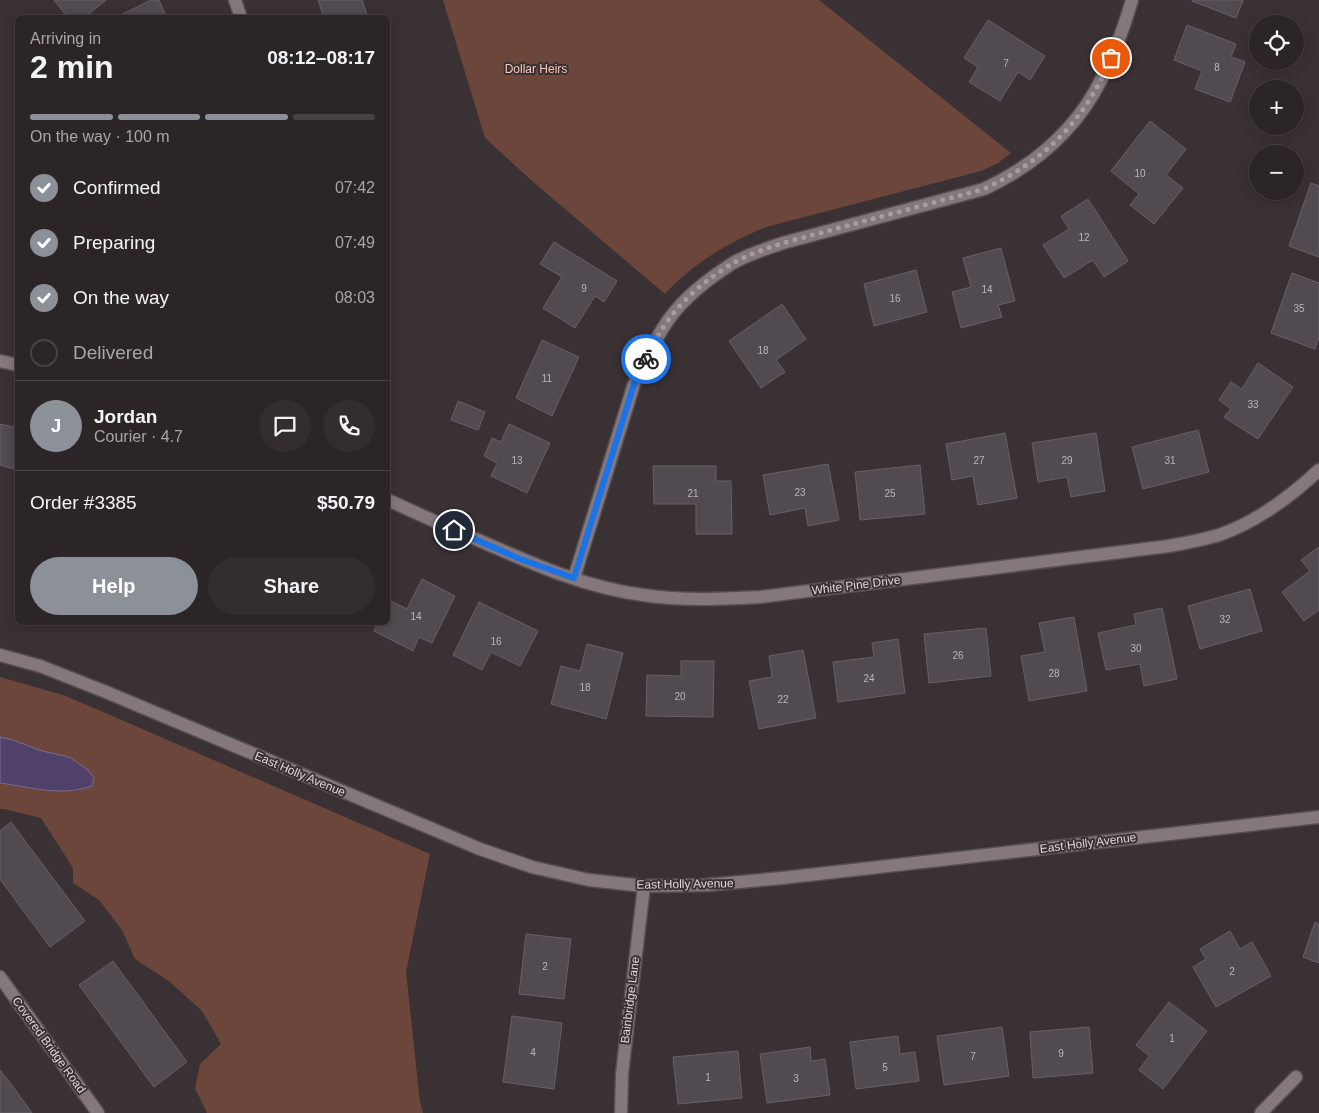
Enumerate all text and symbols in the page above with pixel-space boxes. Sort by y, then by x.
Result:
map controls [1249,15,1304,200]
button: locate [1249,15,1304,70]
text: Arriving in [30,30,101,47]
pin [1090,37,1132,79]
icon: bag [1097,44,1125,72]
text: 08:12–08:17 [267,47,375,68]
text: 2 min [30,49,114,85]
house number: 7 [1003,58,1009,69]
park label: Dollar Heirs [505,62,567,76]
house number: 8 [1214,62,1220,73]
button: + [1249,80,1304,135]
text: On the way · 100 m [30,128,170,145]
button: − [1249,145,1304,200]
house number: 10 [1134,168,1146,179]
icon: check [30,174,58,202]
text: Confirmed [73,177,161,198]
text: 07:42 [335,179,375,196]
icon: check [30,229,58,257]
text: Preparing [73,232,155,253]
house number: 12 [1078,232,1090,243]
text: 07:49 [335,234,375,251]
house number: 9 [581,283,587,294]
icon: check [30,284,58,312]
house number: 14 [981,284,993,295]
text: On the way [73,287,169,308]
text: 08:03 [335,289,375,306]
house number: 16 [889,293,901,304]
house number: 35 [1293,303,1305,314]
courier [621,334,671,384]
text: Delivered [73,342,153,363]
icon: bike [632,345,660,373]
house number: 18 [757,345,769,356]
house number: 11 [542,373,553,384]
house number: 33 [1247,399,1259,410]
button: chat [259,400,311,452]
button: phone [323,400,375,452]
text: Jordan [94,406,157,427]
text: J [51,415,61,436]
text: Courier · 4.7 [94,428,183,445]
house number: 13 [511,455,523,466]
house number: 27 [973,455,985,466]
house number: 29 [1061,455,1073,466]
house number: 31 [1164,455,1176,466]
house number: 23 [794,487,806,498]
house number: 21 [687,488,699,499]
house number: 25 [884,488,896,499]
text: Order #3385 [30,492,137,513]
text: $50.79 [317,492,375,513]
pin [433,509,475,551]
icon: home [440,516,468,544]
button: Help [30,557,198,615]
button: Share [208,557,375,615]
street label: White Pine Drive [811,573,902,597]
house number: 14 [410,611,422,622]
house number: 32 [1219,614,1231,625]
house number: 16 [490,636,502,647]
house number: 30 [1130,643,1142,654]
house number: 26 [952,650,964,661]
house number: 28 [1048,668,1060,679]
house number: 24 [863,673,875,684]
house number: 18 [579,682,591,693]
house number: 20 [674,691,686,702]
house number: 22 [777,694,789,705]
street label: East Holly Avenue [253,749,348,800]
street label: East Holly Avenue [1039,830,1137,856]
street label: East Holly Avenue [636,876,734,892]
street label: Bainbridge Lane [618,955,642,1044]
house number: 2 [542,961,548,972]
house number: 2 [1229,966,1235,977]
street label: Covered Bridge Road [9,994,89,1096]
house number: 1 [1169,1033,1175,1044]
house number: 4 [530,1047,536,1058]
house number: 9 [1058,1048,1064,1059]
house number: 7 [970,1051,976,1062]
house number: 5 [882,1062,888,1073]
house number: 1 [705,1072,711,1083]
house number: 3 [793,1073,799,1084]

